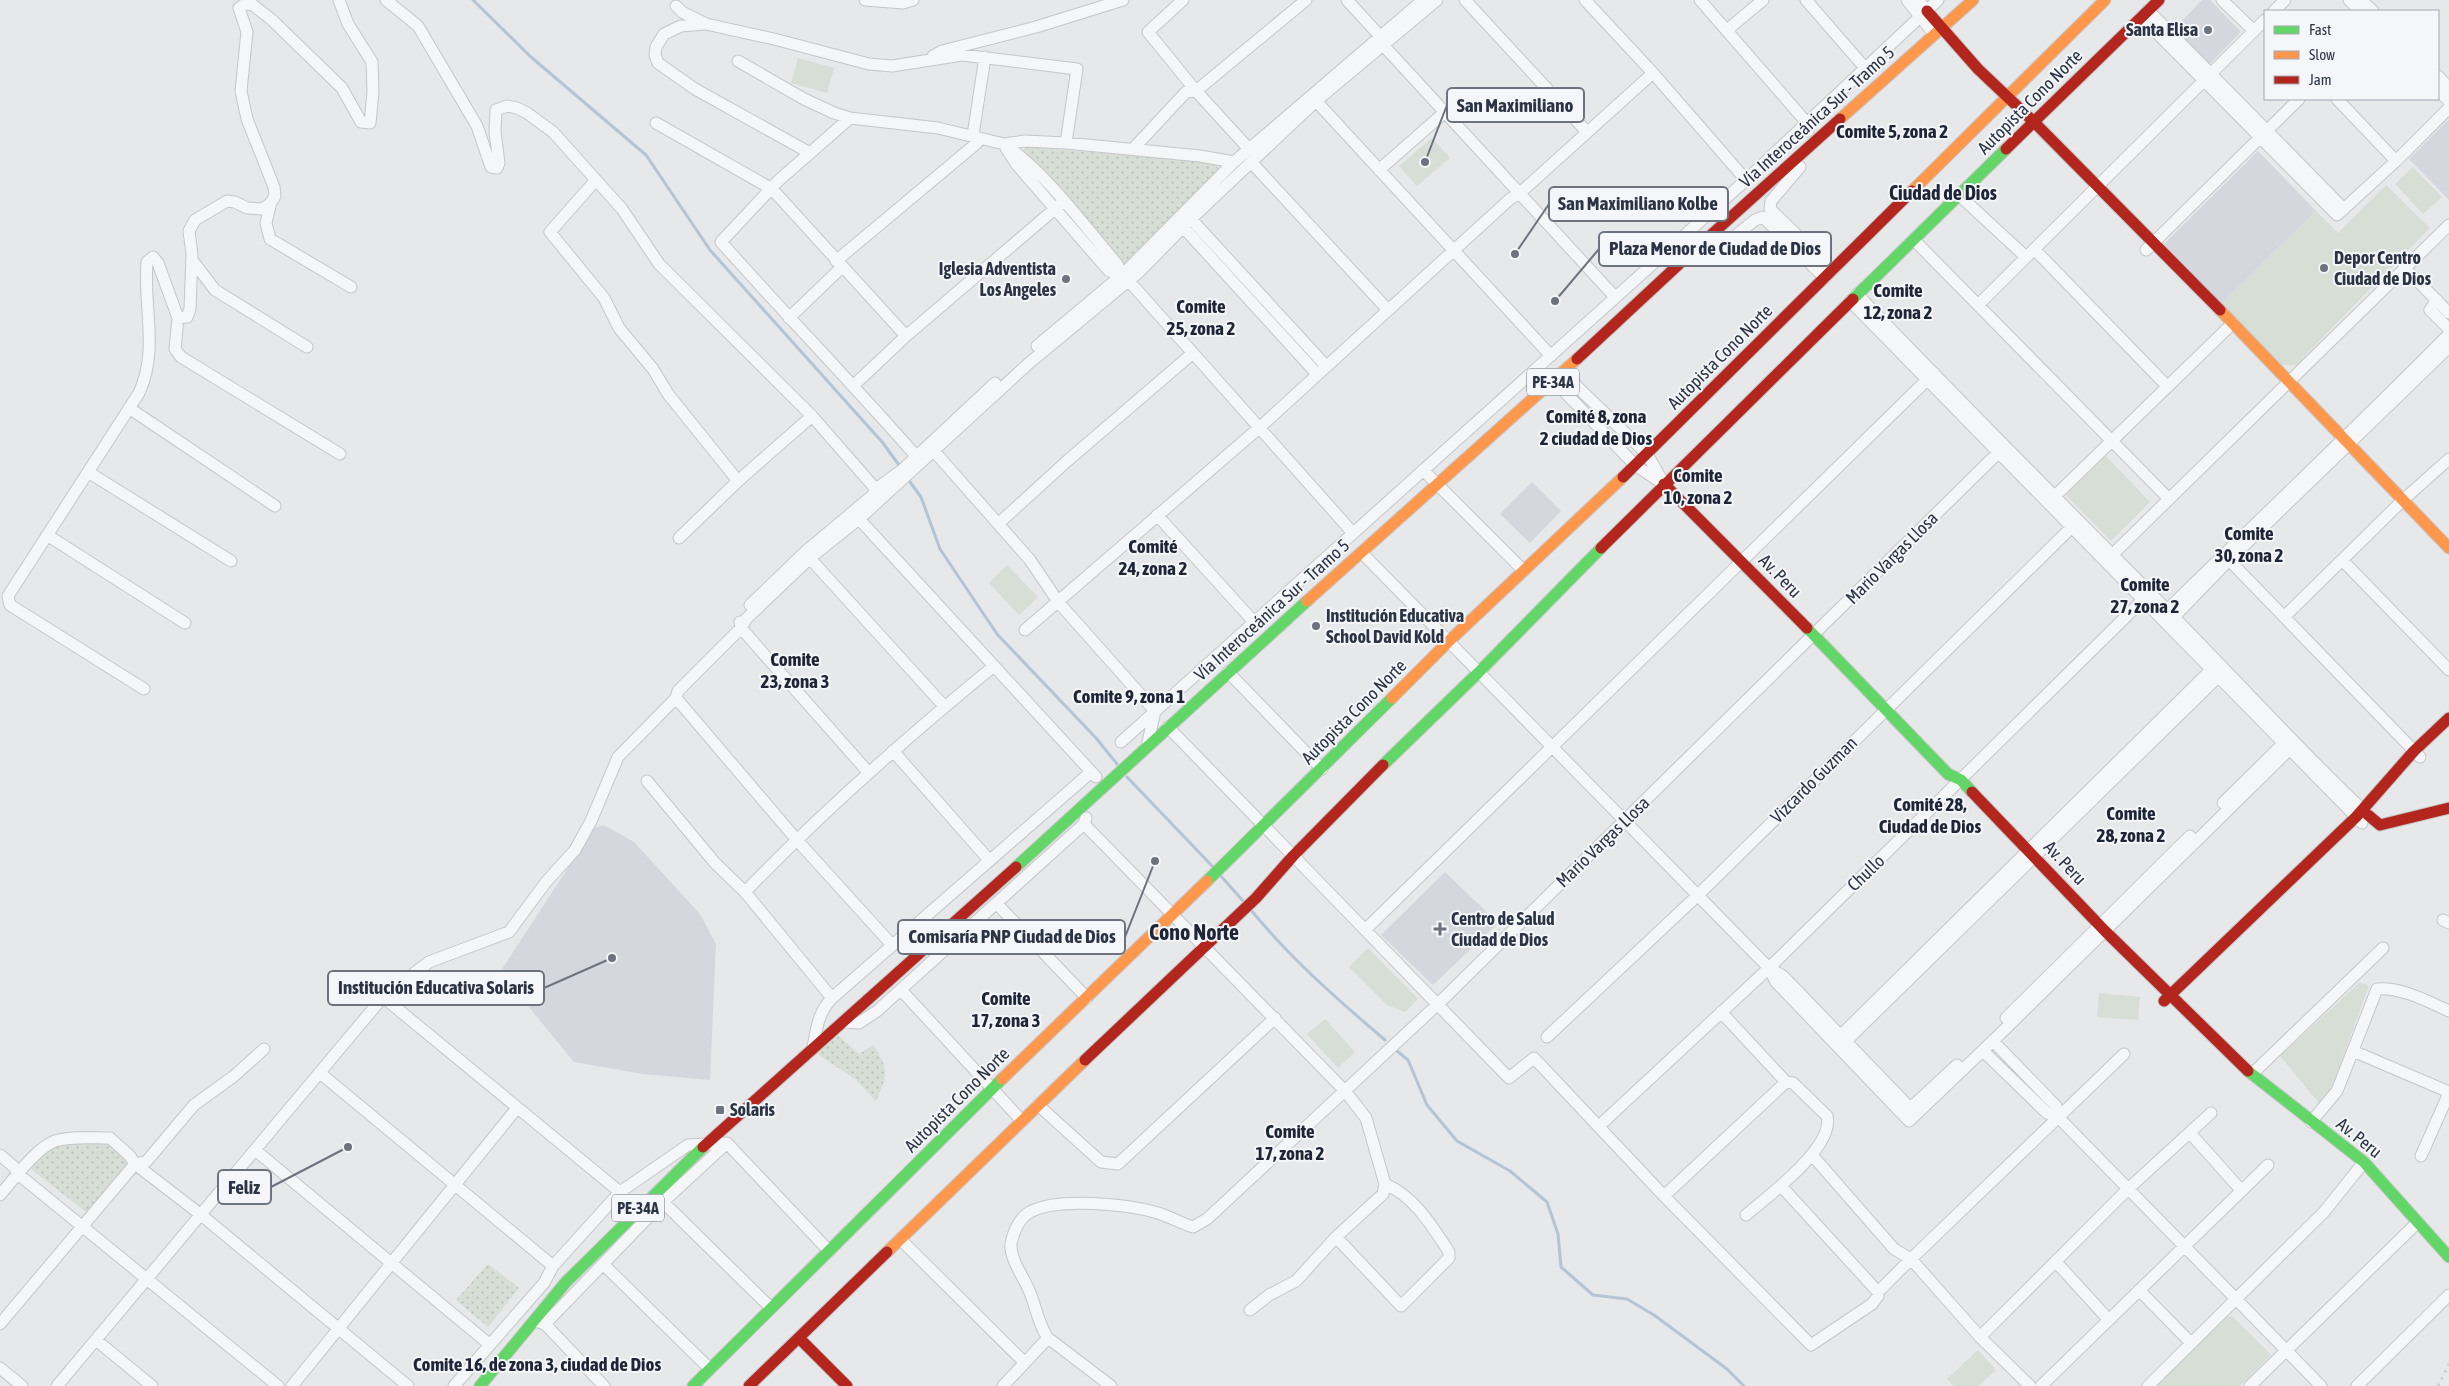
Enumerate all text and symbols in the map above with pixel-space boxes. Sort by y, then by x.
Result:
legend [2264,10,2439,100]
place label: Santa Elisa [2126,19,2198,40]
text: Fast [2309,21,2331,38]
marker: Santa Elisa [2202,24,2214,36]
street label: Vía Interoceánica Sur - Tramo 5 [1735,42,1898,192]
street label: Autopista Cono Norte [1973,45,2086,158]
text: Slow [2309,46,2335,63]
text: Jam [2309,71,2332,88]
callout: San Maximiliano [1447,88,1584,122]
text: San Maximiliano [1457,94,1573,116]
district label: Comite 5, zona 2 [1836,120,1948,142]
district label: Ciudad de Dios [1889,181,1997,204]
callout: San Maximiliano Kolbe [1549,187,1728,221]
text: San Maximiliano Kolbe [1558,192,1718,214]
callout: Plaza Menor de Ciudad de Dios [1599,232,1831,266]
text: Plaza Menor de Ciudad de Dios [1609,237,1821,259]
place label: Depor Centro Ciudad de Dios [2334,247,2432,289]
place label: Iglesia Adventista Los Angeles [939,258,1057,300]
marker: Depor Centro Ciudad de Dios [2318,262,2330,274]
marker: Iglesia Adventista Los Angeles [1060,273,1072,285]
district label: Comite 12, zona 2 [1863,279,1933,323]
district label: Comite 25, zona 2 [1166,295,1236,339]
street label: Autopista Cono Norte [1663,300,1776,413]
road number: PE-34A [1527,368,1579,396]
district label: Comité 8, zona 2 ciudad de Dios [1540,405,1653,449]
district label: Comite 10, zona 2 [1663,464,1733,508]
street label: Mario Vargas Llosa [1841,507,1942,608]
district label: Comite 30, zona 2 [2214,522,2284,566]
district label: Comité 24, zona 2 [1118,535,1188,579]
street label: Vía Interoceánica Sur - Tramo 5 [1190,535,1353,685]
street label: Av. Peru [1755,550,1806,602]
district label: Comite 27, zona 2 [2110,573,2180,617]
place label: Institución Educativa School David Kold [1326,605,1464,647]
marker: Institución Educativa School David Kold [1310,620,1322,632]
district label: Comite 23, zona 3 [760,648,830,692]
street label: Autopista Cono Norte [1297,655,1410,768]
district label: Comite 9, zona 1 [1073,685,1185,707]
street label: Vizcardo Guzman [1766,732,1861,827]
street label: Mario Vargas Llosa [1552,792,1654,891]
district label: Comité 28, Ciudad de Dios [1879,793,1982,837]
district label: Comite 28, zona 2 [2096,802,2166,846]
street label: Av. Peru [2040,836,2091,889]
street label: Chullo [1843,850,1889,895]
place label: Centro de Salud Ciudad de Dios [1451,908,1555,950]
district label: Cono Norte [1149,919,1239,945]
callout: Comisaría PNP Ciudad de Dios [898,920,1125,954]
marker: Centro de Salud Ciudad de Dios [1433,922,1447,936]
text: Comisaría PNP Ciudad de Dios [908,925,1116,947]
callout: Institución Educativa Solaris [328,971,544,1005]
text: Institución Educativa Solaris [338,976,534,998]
district label: Comite 17, zona 3 [971,987,1041,1031]
street label: Autopista Cono Norte [900,1043,1013,1156]
place label: Solaris [730,1099,776,1120]
marker: Solaris [714,1104,726,1116]
street label: Av. Peru [2332,1113,2386,1162]
district label: Comite 17, zona 2 [1255,1120,1325,1164]
callout: Feliz [218,1170,271,1204]
text: Feliz [228,1176,260,1198]
road number: PE-34A [612,1194,664,1222]
district label: Comite 16, de zona 3, ciudad de Dios [413,1353,661,1375]

